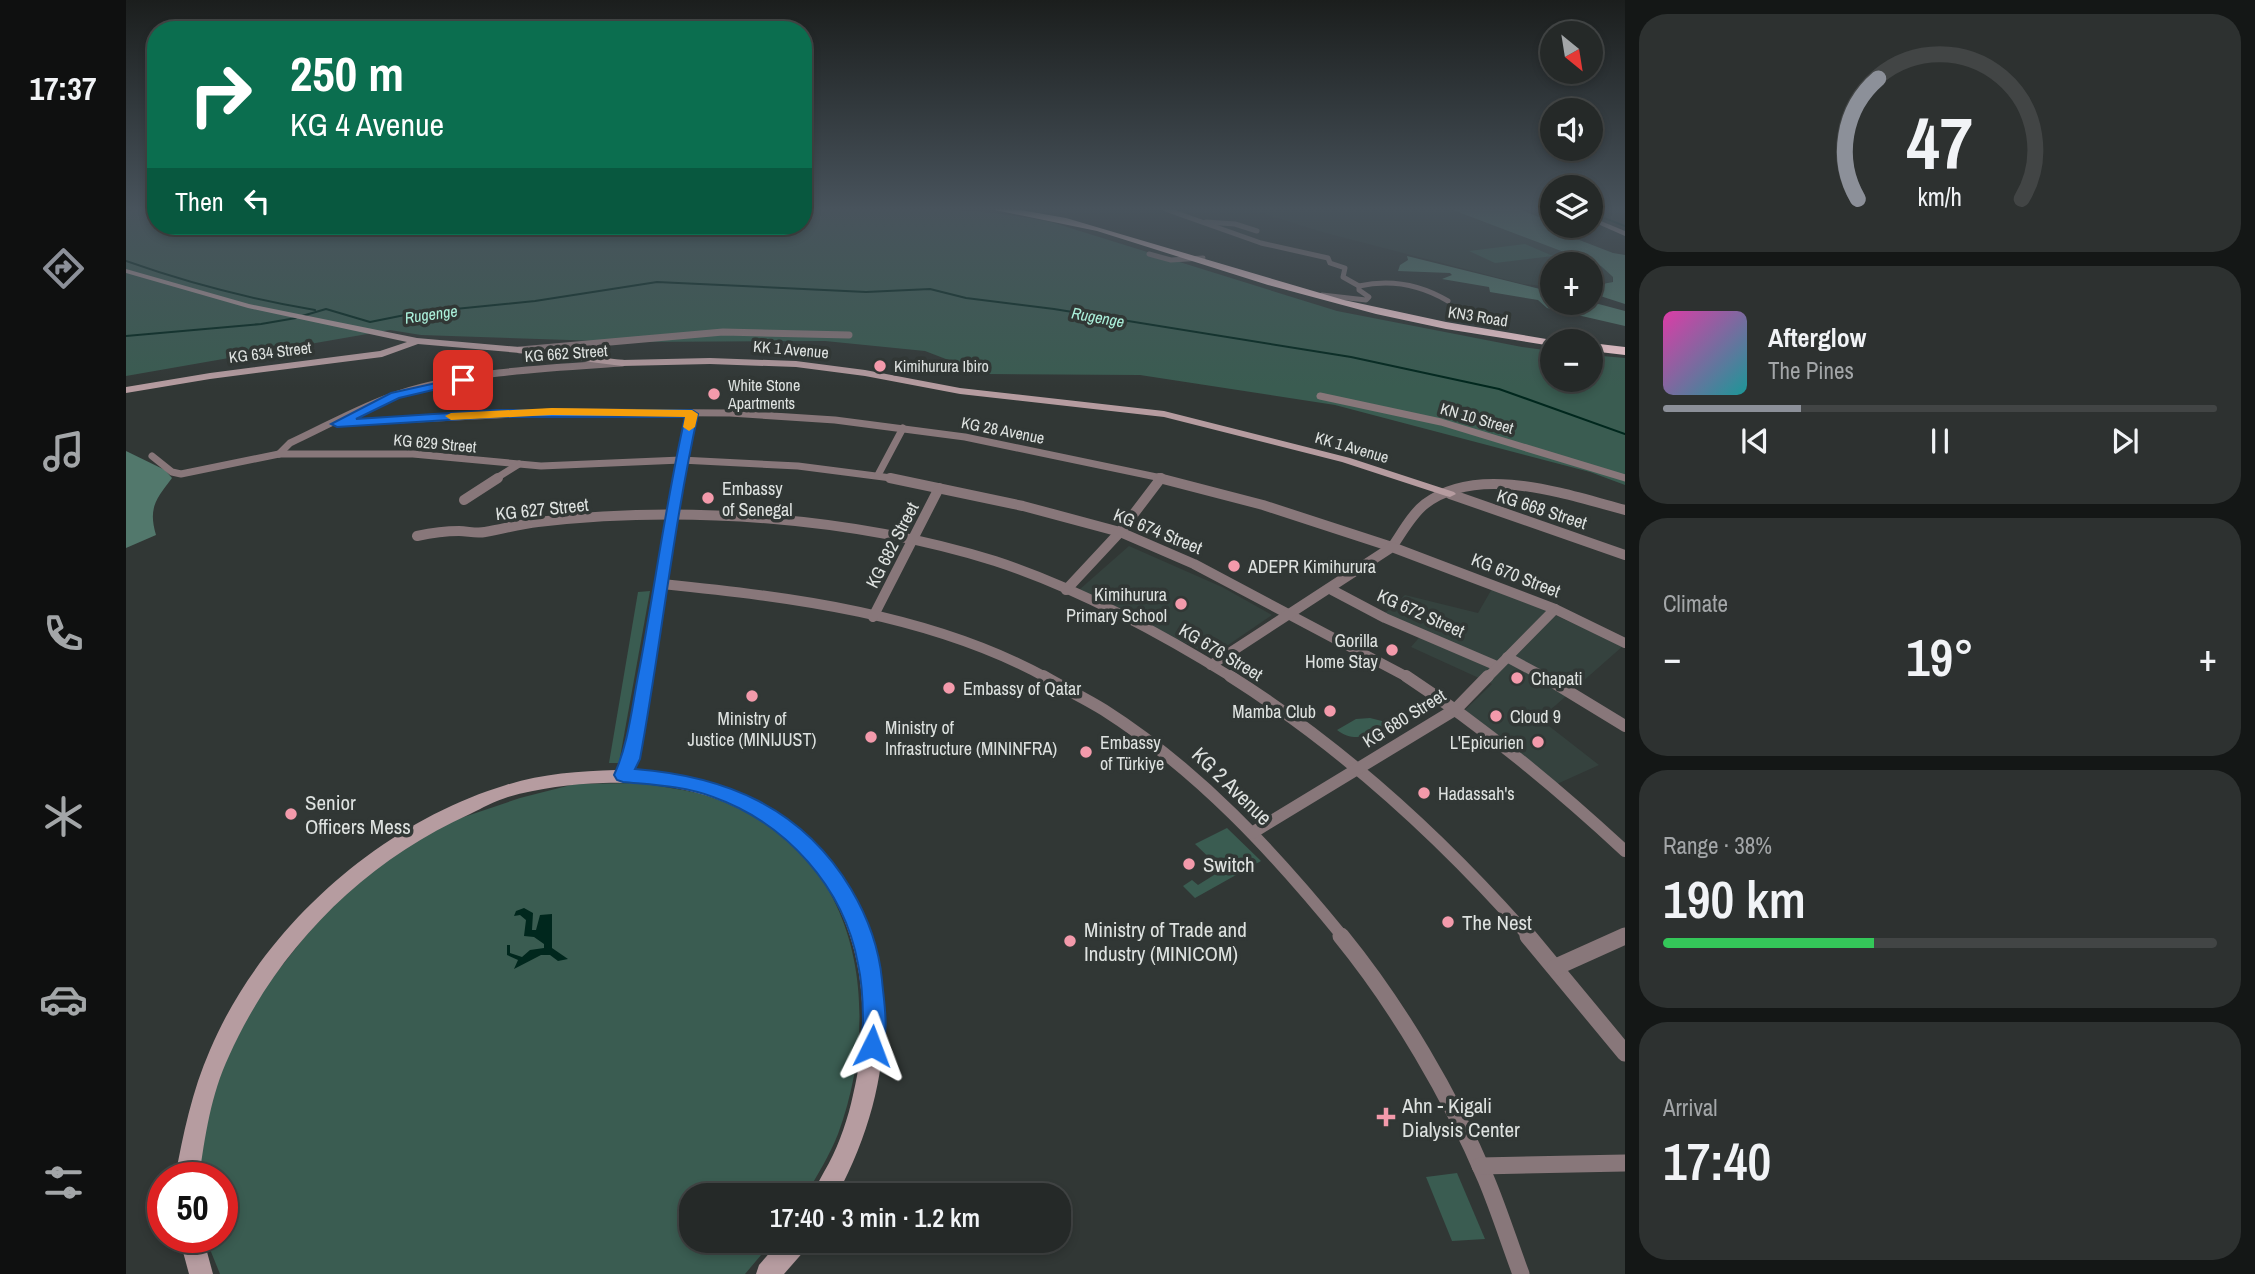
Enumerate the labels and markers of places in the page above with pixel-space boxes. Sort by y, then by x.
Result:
pin [433,350,493,410]
place label: Kimihurura Ibiro [894,355,989,377]
marker: Kimihurura Ibiro [872,358,888,374]
place label: White Stone Apartments [727,374,800,414]
marker: White Stone Apartments [706,386,722,402]
place label: Embassy of Senegal [722,476,793,522]
marker: Embassy of Senegal [700,490,716,506]
place label: ADEPR Kimihurura [1247,554,1376,579]
marker: ADEPR Kimihurura [1226,558,1242,574]
place label: Kimihurura Primary School [1066,582,1167,628]
marker: Kimihurura Primary School [1173,596,1189,612]
place label: Gorilla Home Stay [1305,628,1379,674]
marker: Gorilla Home Stay [1384,642,1400,658]
place label: Chapati [1531,666,1583,691]
marker: Chapati [1509,670,1525,686]
place label: Embassy of Qatar [963,676,1081,701]
marker: Embassy of Qatar [941,680,957,696]
marker: Ministry of Justice (MINIJUST) [744,688,760,704]
place label: Mamba Club [1232,699,1316,724]
marker: Mamba Club [1322,703,1338,719]
place label: Cloud 9 [1510,704,1561,729]
place label: Ministry of Justice (MINIJUST) [688,706,816,752]
marker: Cloud 9 [1488,708,1504,724]
place label: Ministry of Infrastructure (MININFRA) [885,715,1057,761]
marker: Ministry of Infrastructure (MININFRA) [863,729,879,745]
place label: Embassy of Türkiye [1100,730,1164,776]
place label: L'Epicurien [1450,730,1524,755]
marker: L'Epicurien [1530,734,1546,750]
marker: Embassy of Türkiye [1078,744,1094,760]
place label: Hadassah's [1438,781,1515,806]
marker: Hadassah's [1416,785,1432,801]
place label: Senior Officers Mess [305,788,411,841]
marker: Senior Officers Mess [283,806,299,822]
place label: Switch [1203,850,1255,879]
marker: Switch [1181,856,1197,872]
place label: The Nest [1462,908,1532,937]
marker: The Nest [1440,914,1456,930]
place label: Ministry of Trade and Industry (MINICOM) [1084,915,1247,968]
marker: Ministry of Trade and Industry (MINICOM) [1062,933,1078,949]
place label: Ahn - Kigali Dialysis Center [1401,1091,1520,1144]
marker: Ahn - Kigali Dialysis Center [1376,1107,1396,1127]

